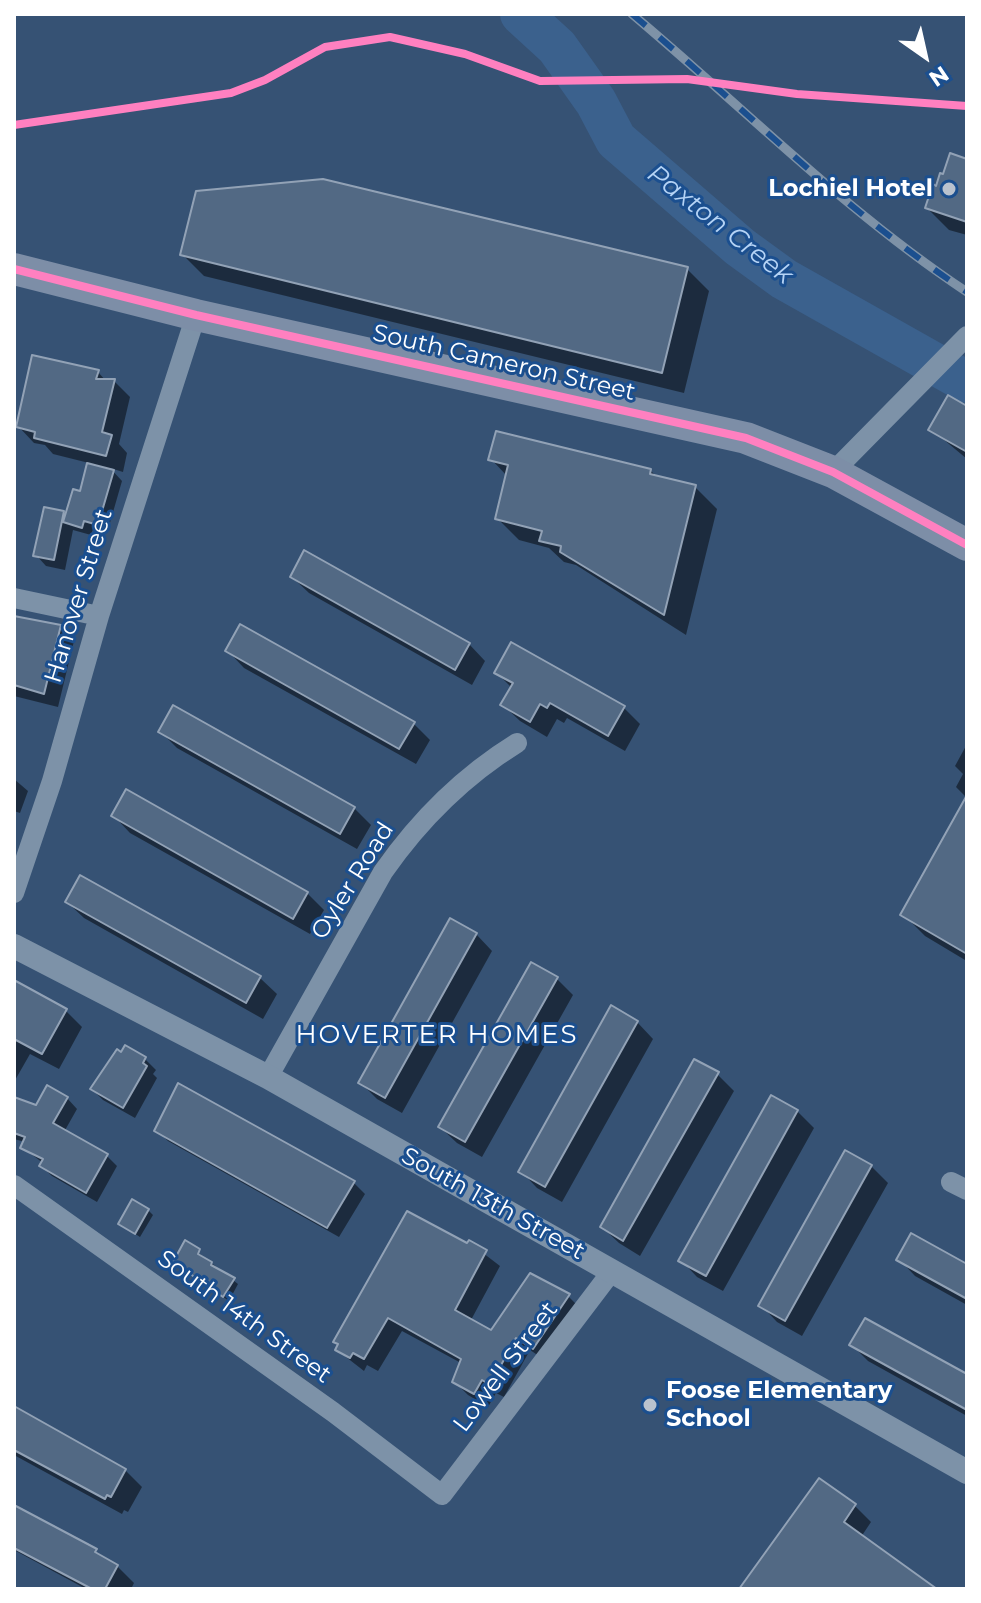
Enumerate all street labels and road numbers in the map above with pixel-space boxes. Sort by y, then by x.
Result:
street label: South Cameron Street [370,319,638,407]
street label: Hanover Street [39,506,119,686]
street label: Oyler Road [306,817,400,945]
street label: South 13th Street [396,1142,590,1266]
street label: South 14th Street [152,1244,336,1390]
street label: Lowell Street [448,1296,564,1438]

